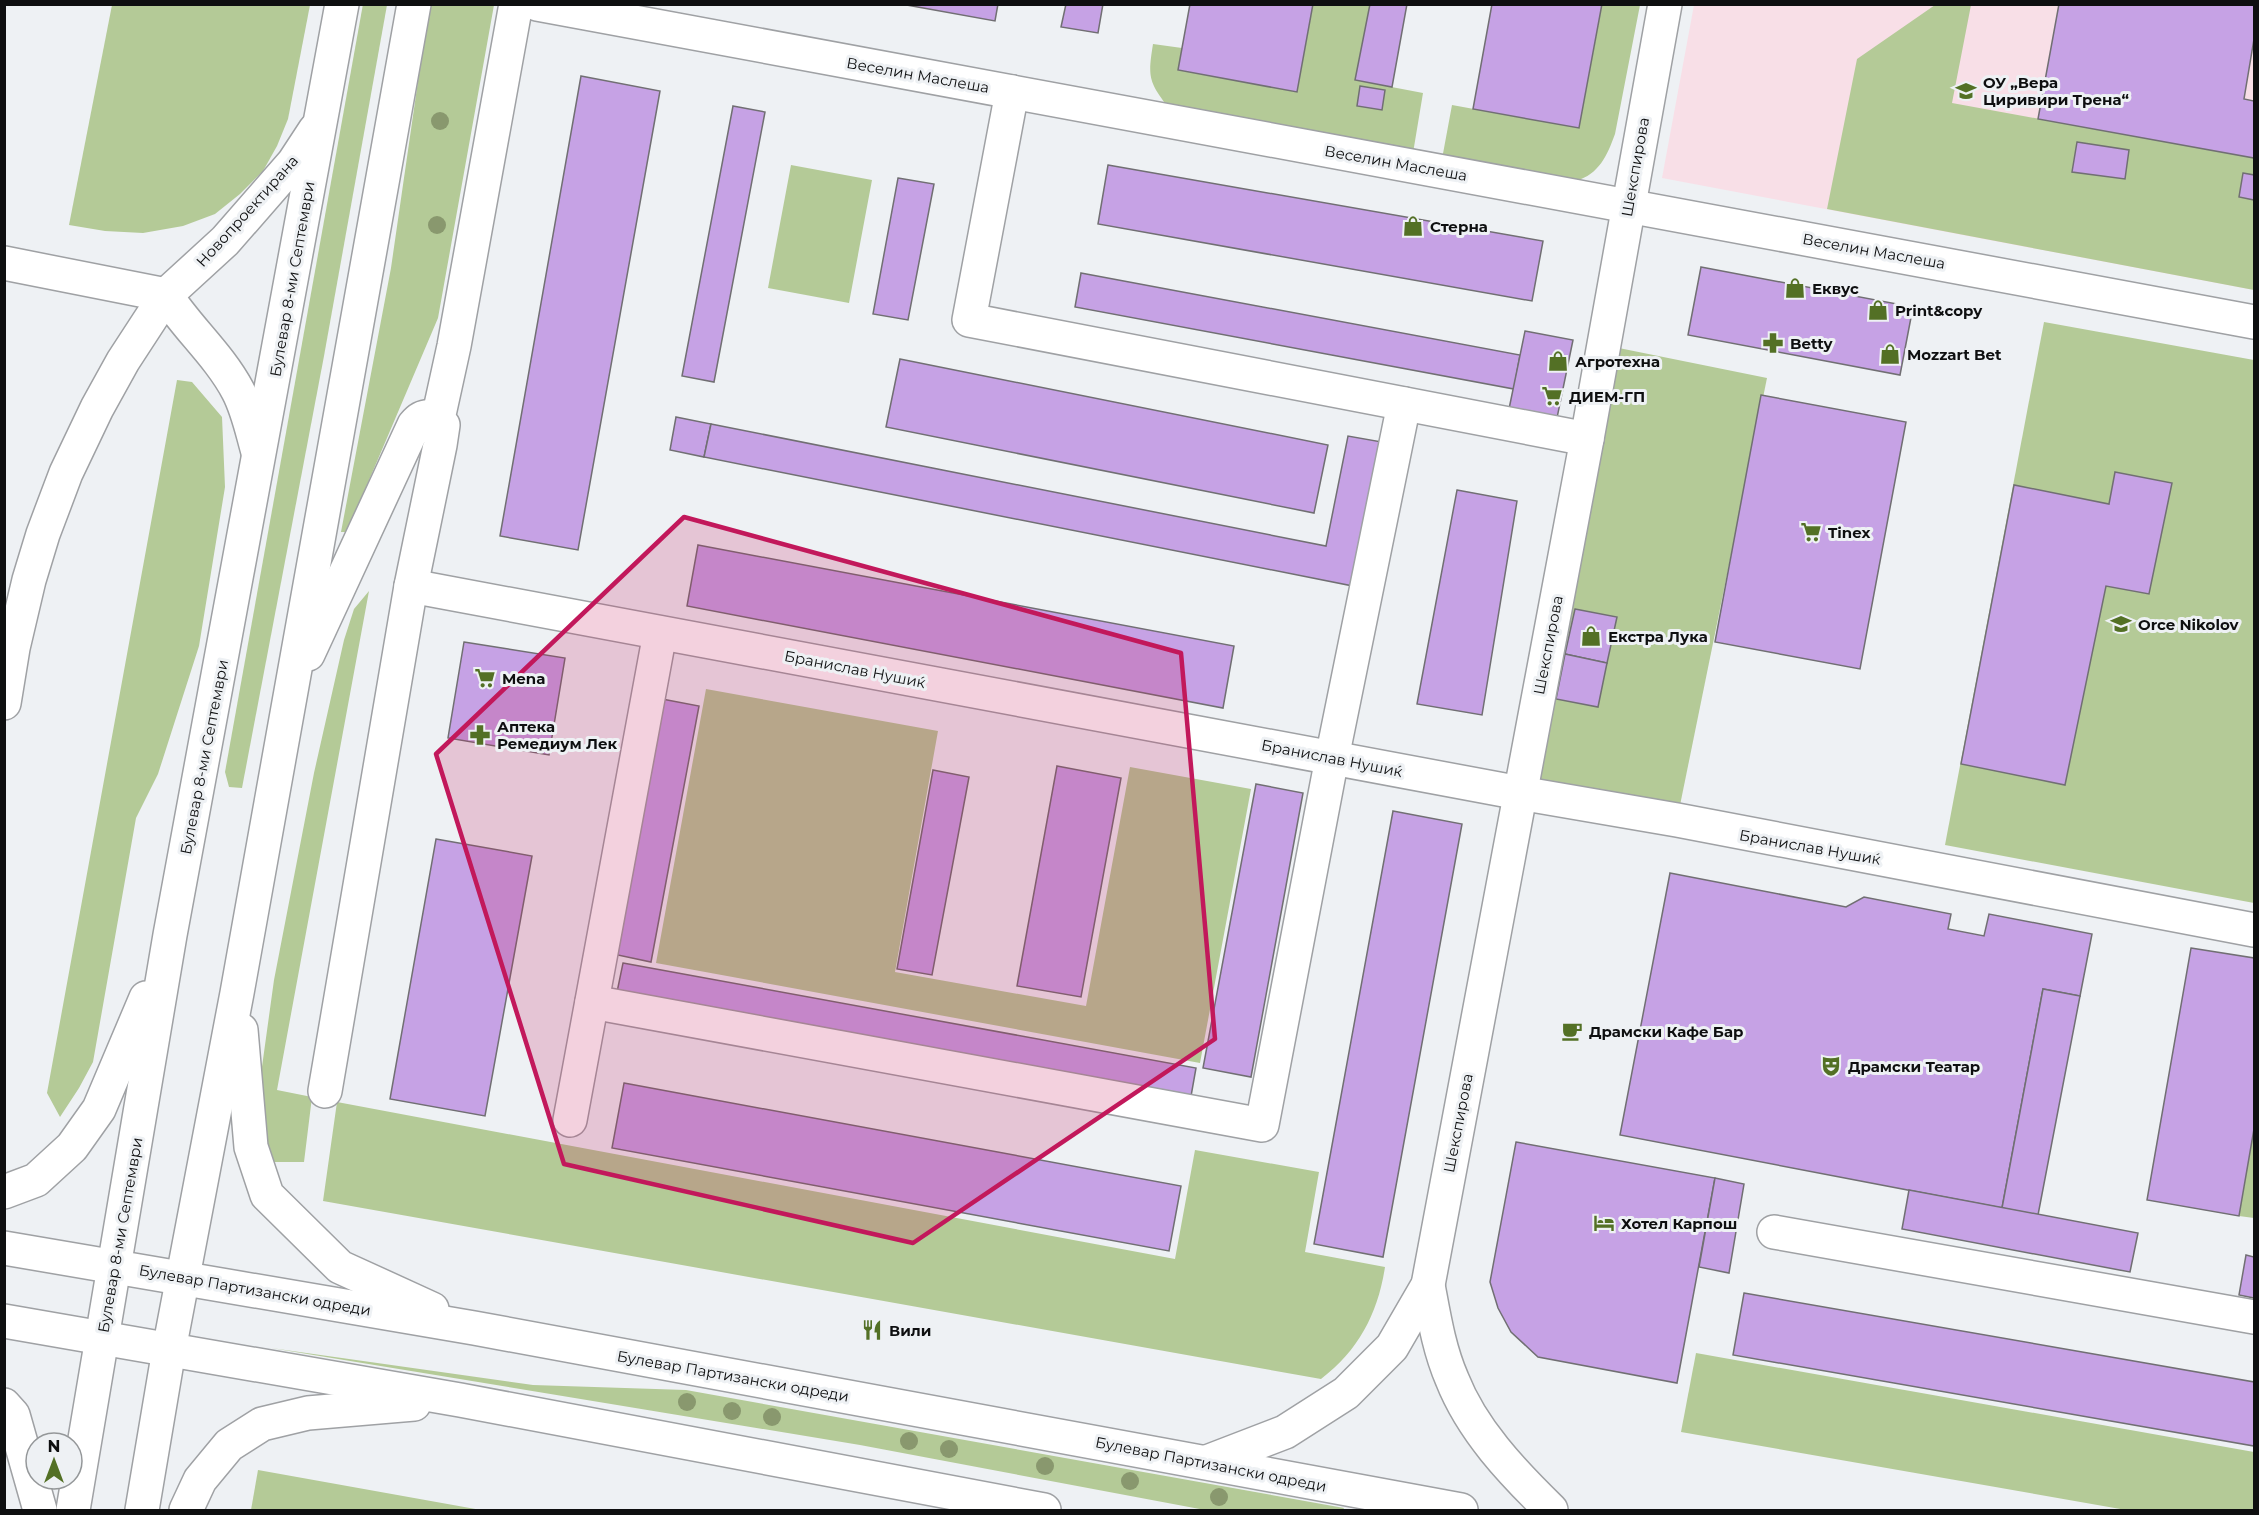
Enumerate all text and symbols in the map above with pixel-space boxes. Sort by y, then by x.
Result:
street label: Веселин Маслеша [845,53,991,97]
place label: ОУ „Вера Циривири Трена“ [1983,73,2129,109]
school or university icon: ОУ „Вера Циривири Трена“ [1954,79,1978,103]
street label: Шекспирова [1617,116,1653,218]
street label: Веселин Маслеша [1323,141,1469,185]
street label: Новопроектирана [192,151,302,271]
street label: Булевар 8-ми Септември [265,180,319,378]
shop icon: Стерна [1401,214,1425,238]
place label: Стерна [1430,217,1488,236]
street label: Веселин Маслеша [1801,229,1947,273]
shop icon: Еквус [1783,276,1807,300]
place label: Еквус [1812,279,1859,298]
shop icon: Print&copy [1866,298,1890,322]
place label: Print&copy [1895,301,1983,320]
pharmacy icon: Betty [1761,331,1785,355]
place label: Betty [1790,334,1833,353]
shop icon: Mozzart Bet [1878,342,1902,366]
place label: Mozzart Bet [1907,345,2002,364]
shop icon: Агротехна [1546,349,1570,373]
place label: Агротехна [1575,352,1660,371]
supermarket icon: ДИЕМ-ГП [1540,384,1564,408]
place label: ДИЕМ-ГП [1569,387,1645,406]
supermarket icon: Tinex [1799,520,1823,544]
place label: Tinex [1828,523,1870,542]
street label: Шекспирова [1529,594,1567,696]
school or university icon: Orce Nikolov [2109,612,2133,636]
place label: Orce Nikolov [2138,615,2240,634]
shop icon: Екстра Лука [1579,624,1603,648]
place label: Екстра Лука [1608,627,1708,646]
street label: Бранислав Нушиќ [783,646,927,692]
street label: Булевар 8-ми Септември [176,658,232,856]
supermarket icon: Mena [473,666,497,690]
place label: Mena [502,669,545,688]
place label: Аптека Ремедиум Лек [497,717,618,753]
pharmacy icon: Аптека Ремедиум Лек [468,723,492,747]
street label: Бранислав Нушиќ [1260,735,1404,781]
street label: Бранислав Нушиќ [1738,825,1883,869]
cafe icon: Драмски Кафе Бар [1560,1019,1584,1043]
place label: Драмски Кафе Бар [1589,1022,1743,1041]
theatre icon: Драмски Театар [1819,1054,1843,1078]
place label: Драмски Театар [1848,1057,1980,1076]
street label: Шекспирова [1439,1072,1477,1174]
street label: Булевар 8-ми Септември [93,1136,147,1334]
hotel icon: Хотел Карпош [1592,1211,1616,1235]
place label: Хотел Карпош [1621,1214,1737,1233]
street label: Булевар Партизански одреди [138,1260,372,1320]
restaurant icon: Вили [860,1318,884,1342]
place label: Вили [889,1321,931,1340]
street label: Булевар Партизански одреди [616,1346,850,1406]
north arrow [24,1431,84,1491]
street label: Булевар Партизански одреди [1094,1432,1328,1496]
text: N [48,1437,60,1456]

